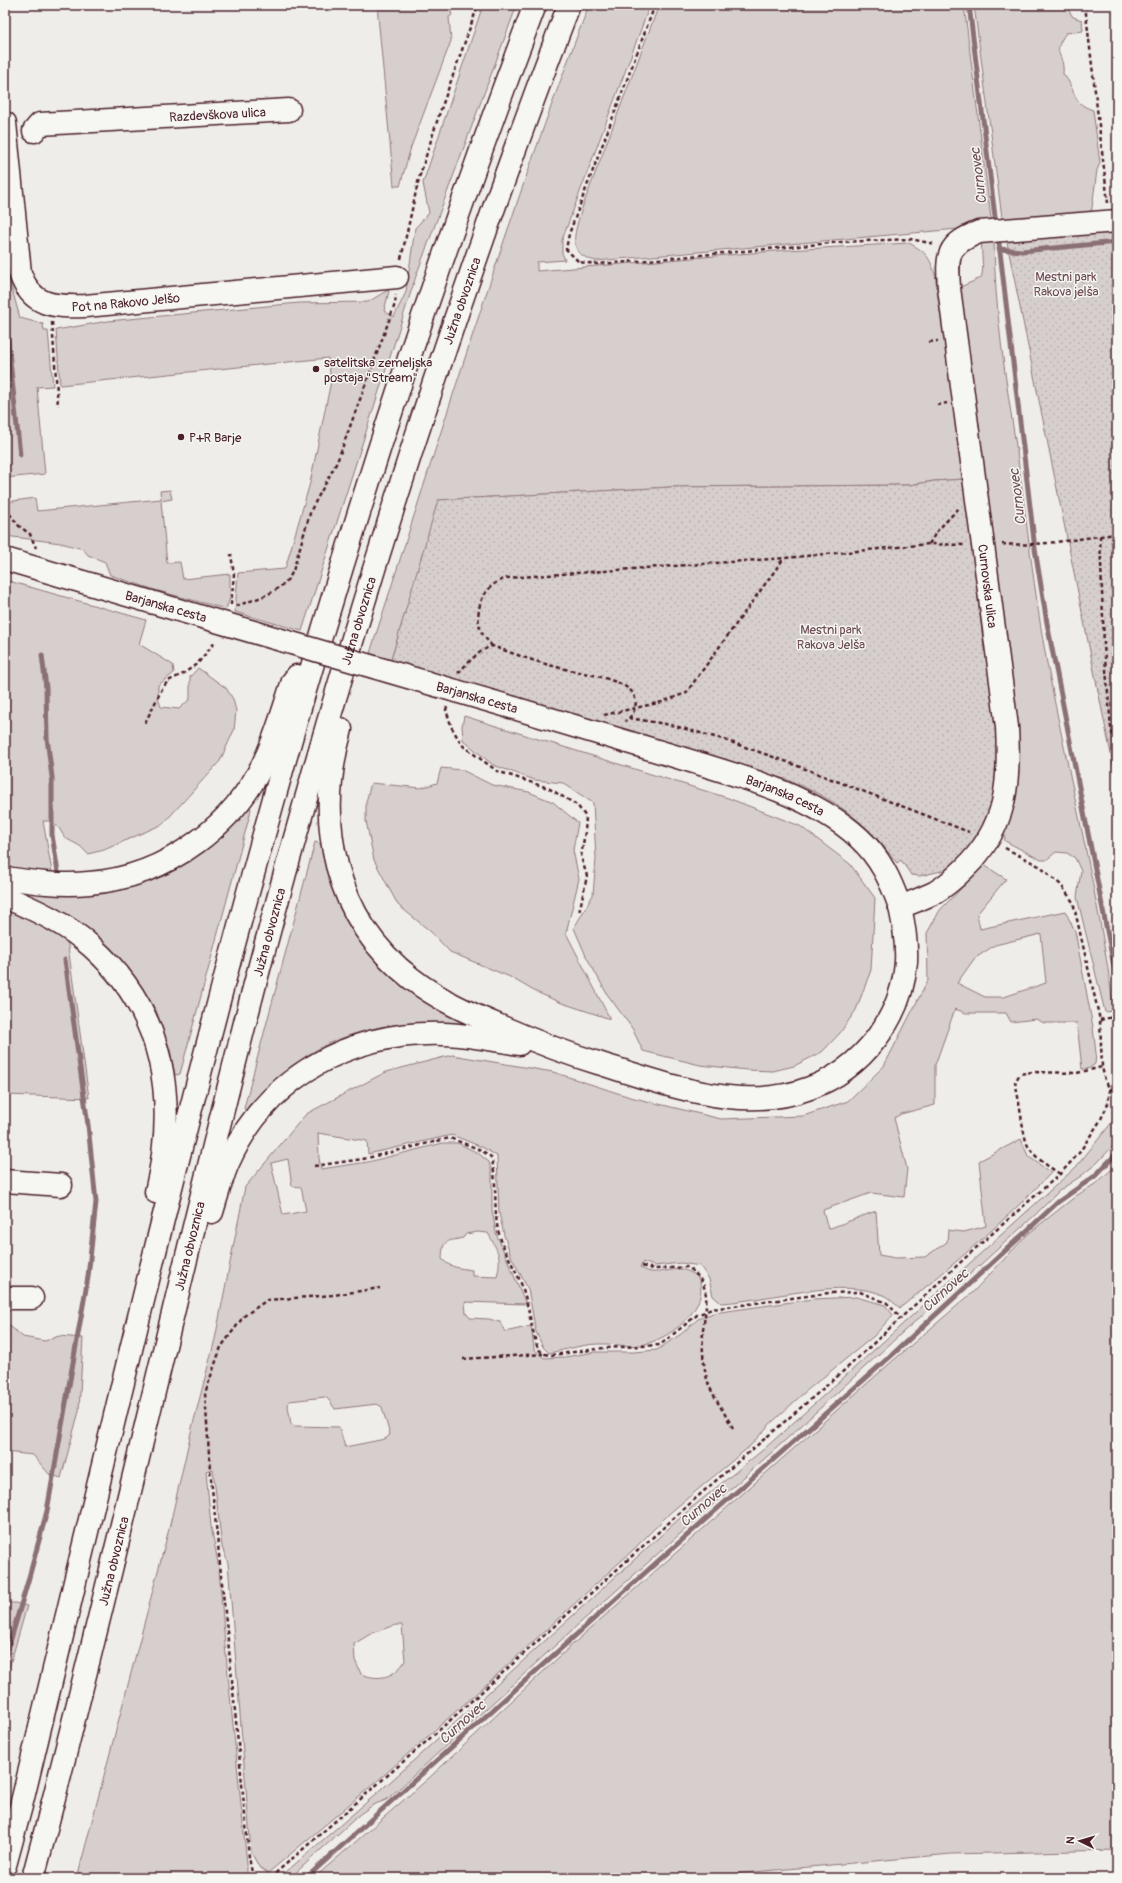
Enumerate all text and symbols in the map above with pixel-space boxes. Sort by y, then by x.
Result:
street label: Razdevškova ulica [169,104,266,126]
water label: Curnovec [966,146,990,205]
street label: Južna obvoznica [440,255,485,347]
park label: Mestni park Rakova jelša [1033,269,1099,300]
street label: Pot na Rakovo Jelšo [71,290,181,315]
place label: satelitska zemeljska postaja "Stream" [324,355,432,386]
marker: satelitska zemeljska postaja "Stream" [311,364,321,374]
place label: P+R Barje [189,430,242,446]
marker: P+R Barje [176,432,186,442]
water label: Curnovec [1005,467,1029,526]
street label: Curnovska ulica [974,543,1000,629]
street label: Južna obvoznica [338,575,380,667]
street label: Barjanska cesta [123,588,208,626]
park label: Mestni park Rakova Jelša [797,622,865,653]
street label: Barjanska cesta [434,679,519,717]
street label: Barjanska cesta [744,772,827,820]
street label: Južna obvoznica [250,886,290,978]
street label: Južna obvoznica [172,1200,209,1292]
water label: Curnovec [919,1264,973,1316]
water label: Curnovec [676,1480,731,1530]
street label: Južna obvoznica [96,1515,133,1607]
water label: Curnovec [436,1696,490,1748]
north arrow [1060,1821,1100,1861]
text: N [1064,1835,1077,1844]

